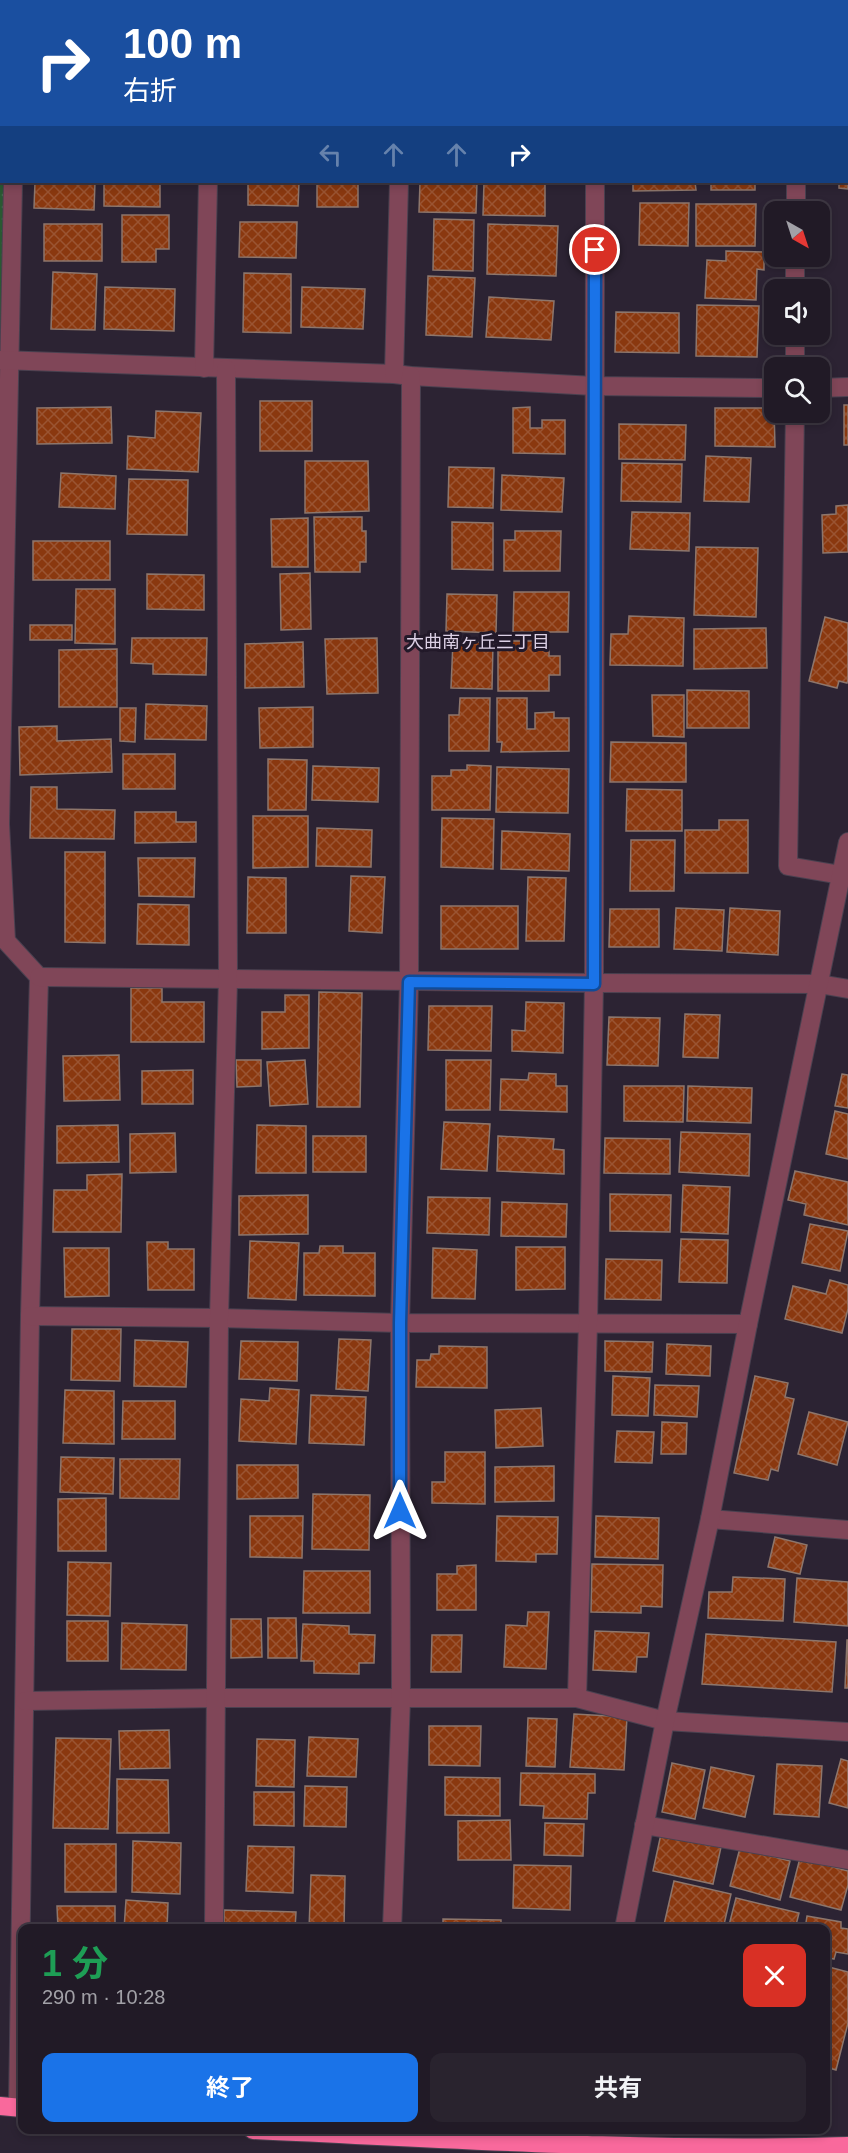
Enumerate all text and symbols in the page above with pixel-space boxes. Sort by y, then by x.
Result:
text: 100 m [123,20,242,67]
icon: right [24,24,102,102]
text: 右折 [123,76,177,106]
icon: left [314,138,347,171]
icon: ahead [377,138,410,171]
icon: ahead [440,138,473,171]
icon: right [503,138,536,171]
north arrow [764,201,830,267]
map controls [764,201,830,423]
pin [569,224,620,275]
icon: arrive [578,233,611,266]
button: sound [764,279,830,345]
button: search [764,357,830,423]
district label: 大曲南ヶ丘三丁目 [406,632,550,652]
position arrow [368,1479,432,1543]
text: 1 分 [42,1943,108,1984]
button: close [743,1944,806,2007]
text: 290 m · 10:28 [42,1986,165,2008]
button: 終了 [42,2053,418,2122]
button: 共有 [430,2053,806,2122]

